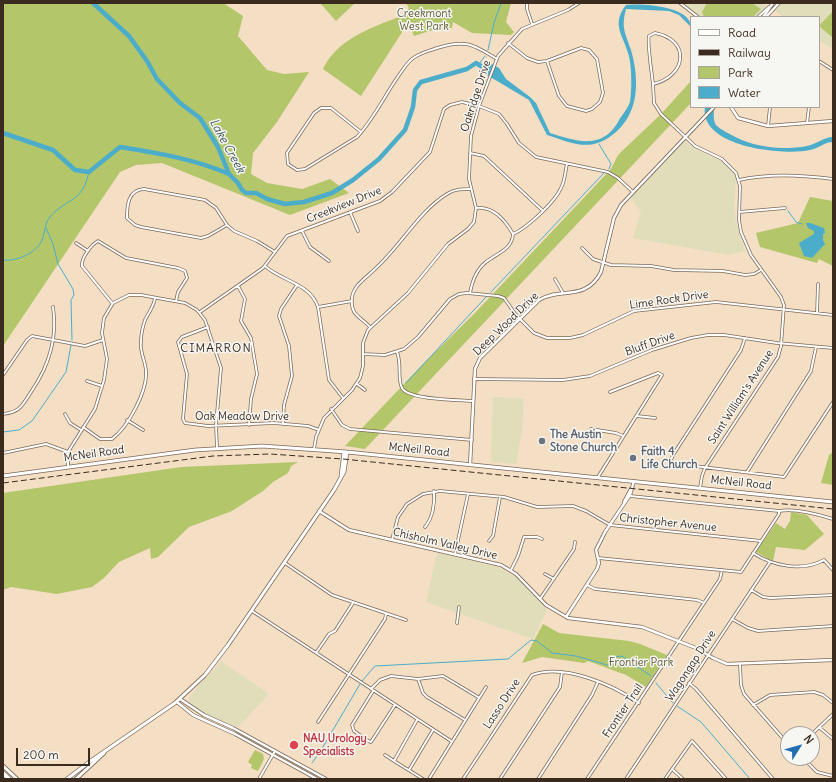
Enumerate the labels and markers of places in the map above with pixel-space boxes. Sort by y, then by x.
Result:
place label: The Austin Stone Church [550,428,617,454]
marker: The Austin Stone Church [537,436,547,446]
place label: Faith 4 Life Church [641,445,698,471]
marker: Faith 4 Life Church [628,453,638,463]
place label: NAU Urology Specialists [303,732,367,758]
marker: NAU Urology Specialists [288,739,300,751]

